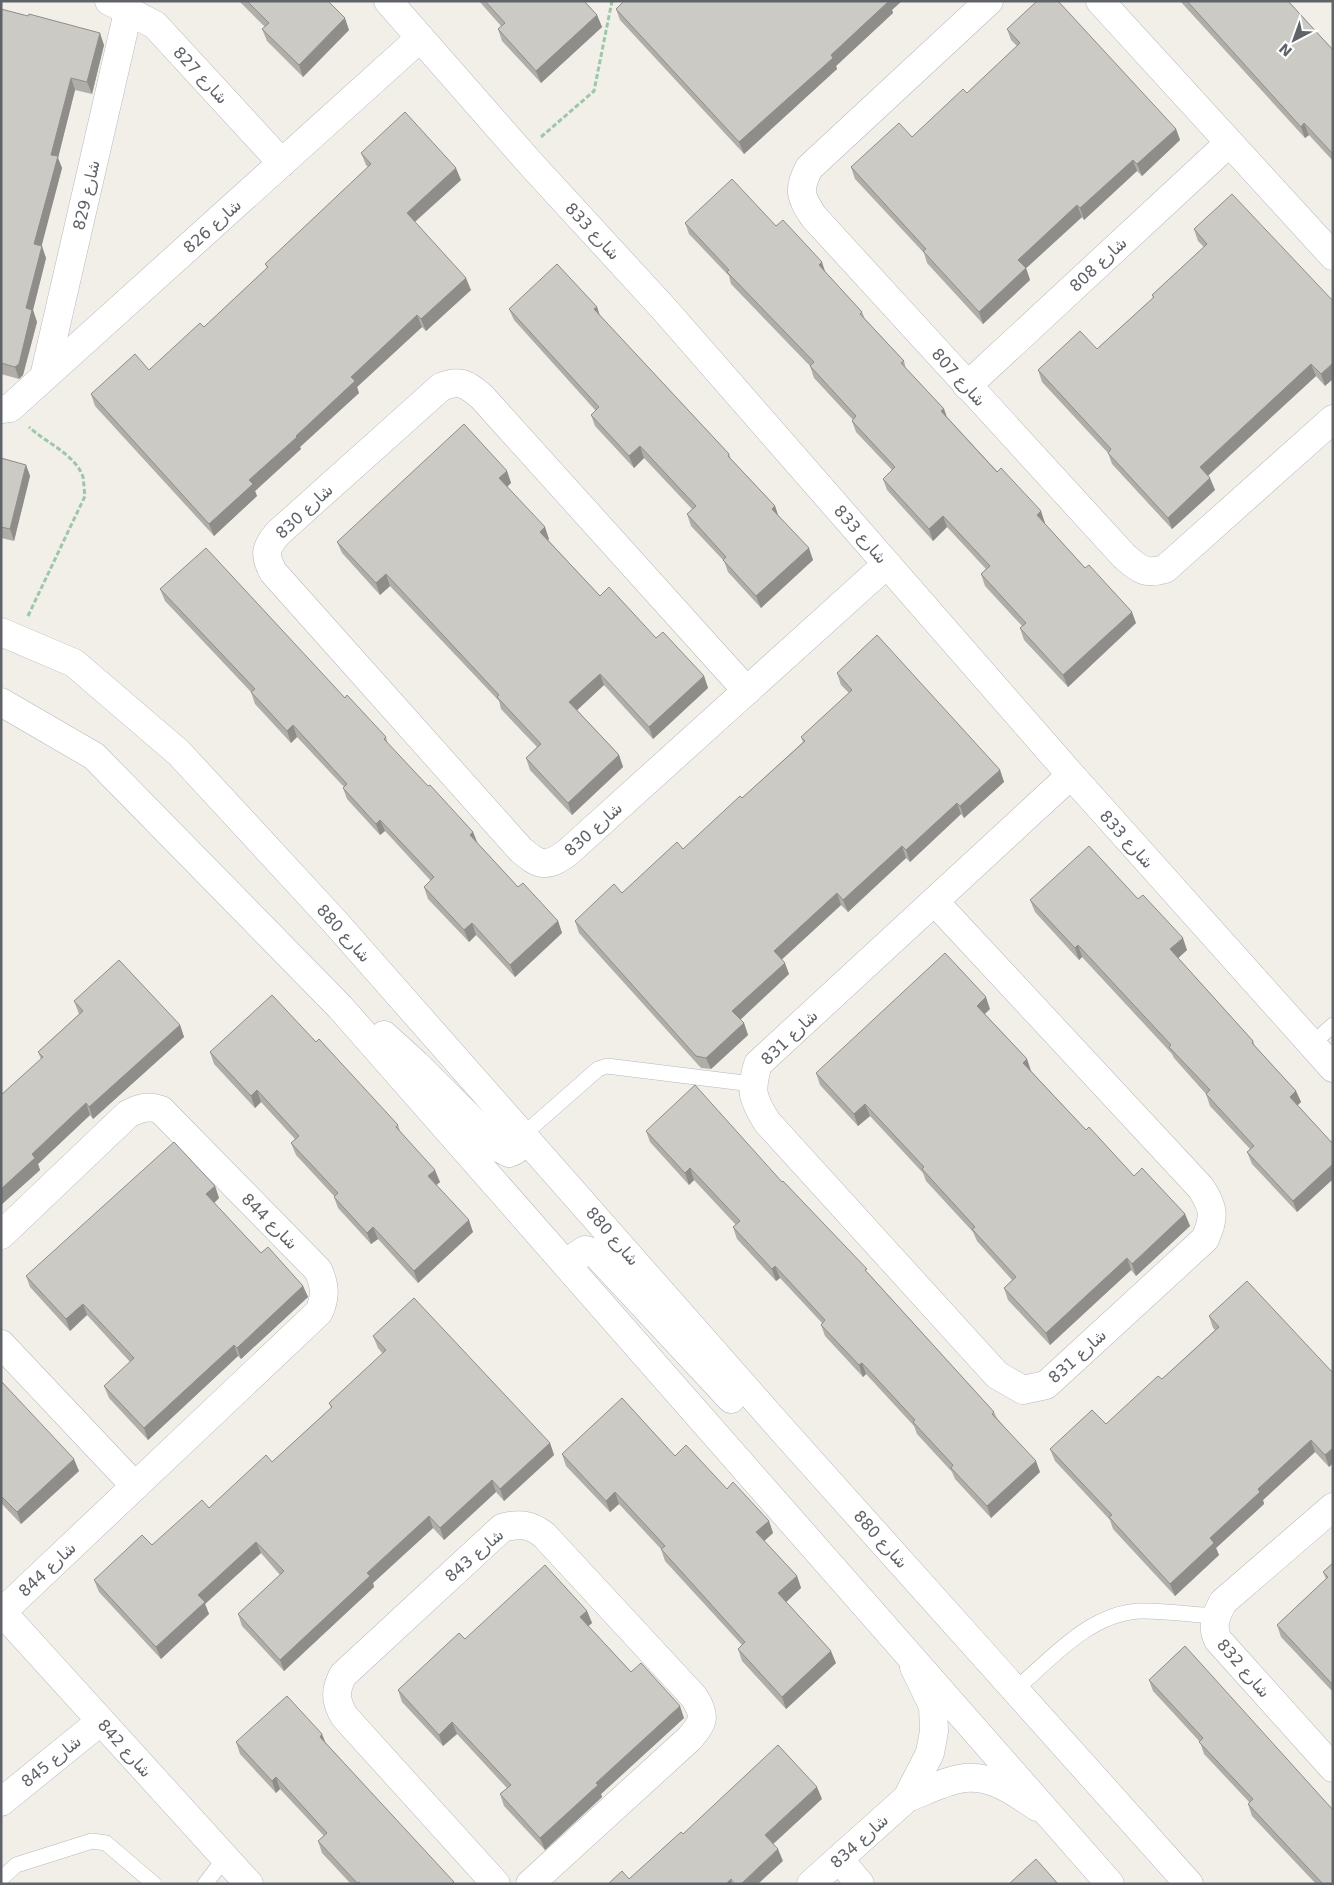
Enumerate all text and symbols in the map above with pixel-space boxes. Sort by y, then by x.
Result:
north arrow [1269,15,1319,65]
text: N [1276,40,1295,60]
street label: شارع 827 [169,43,232,109]
street label: شارع 829 [69,158,105,232]
street label: شارع 826 [180,195,246,258]
street label: شارع 833 [561,199,624,265]
street label: شارع 808 [1066,233,1132,296]
street label: شارع 807 [927,345,990,411]
street label: شارع 830 [272,480,338,543]
street label: شارع 833 [829,501,891,568]
street label: شارع 830 [561,798,627,861]
street label: شارع 833 [1095,807,1158,873]
street label: شارع 880 [312,901,375,967]
street label: شارع 831 [757,1006,822,1070]
street label: شارع 844 [237,1189,302,1254]
street label: شارع 880 [581,1203,643,1270]
street label: شارع 831 [1045,1325,1111,1388]
street label: شارع 880 [849,1507,912,1573]
street label: شارع 843 [441,1525,508,1587]
street label: شارع 844 [15,1538,81,1601]
street label: شارع 832 [1212,1635,1274,1702]
street label: شارع 842 [93,1716,156,1782]
street label: شارع 845 [18,1732,86,1792]
street label: شارع 834 [827,1810,893,1873]

